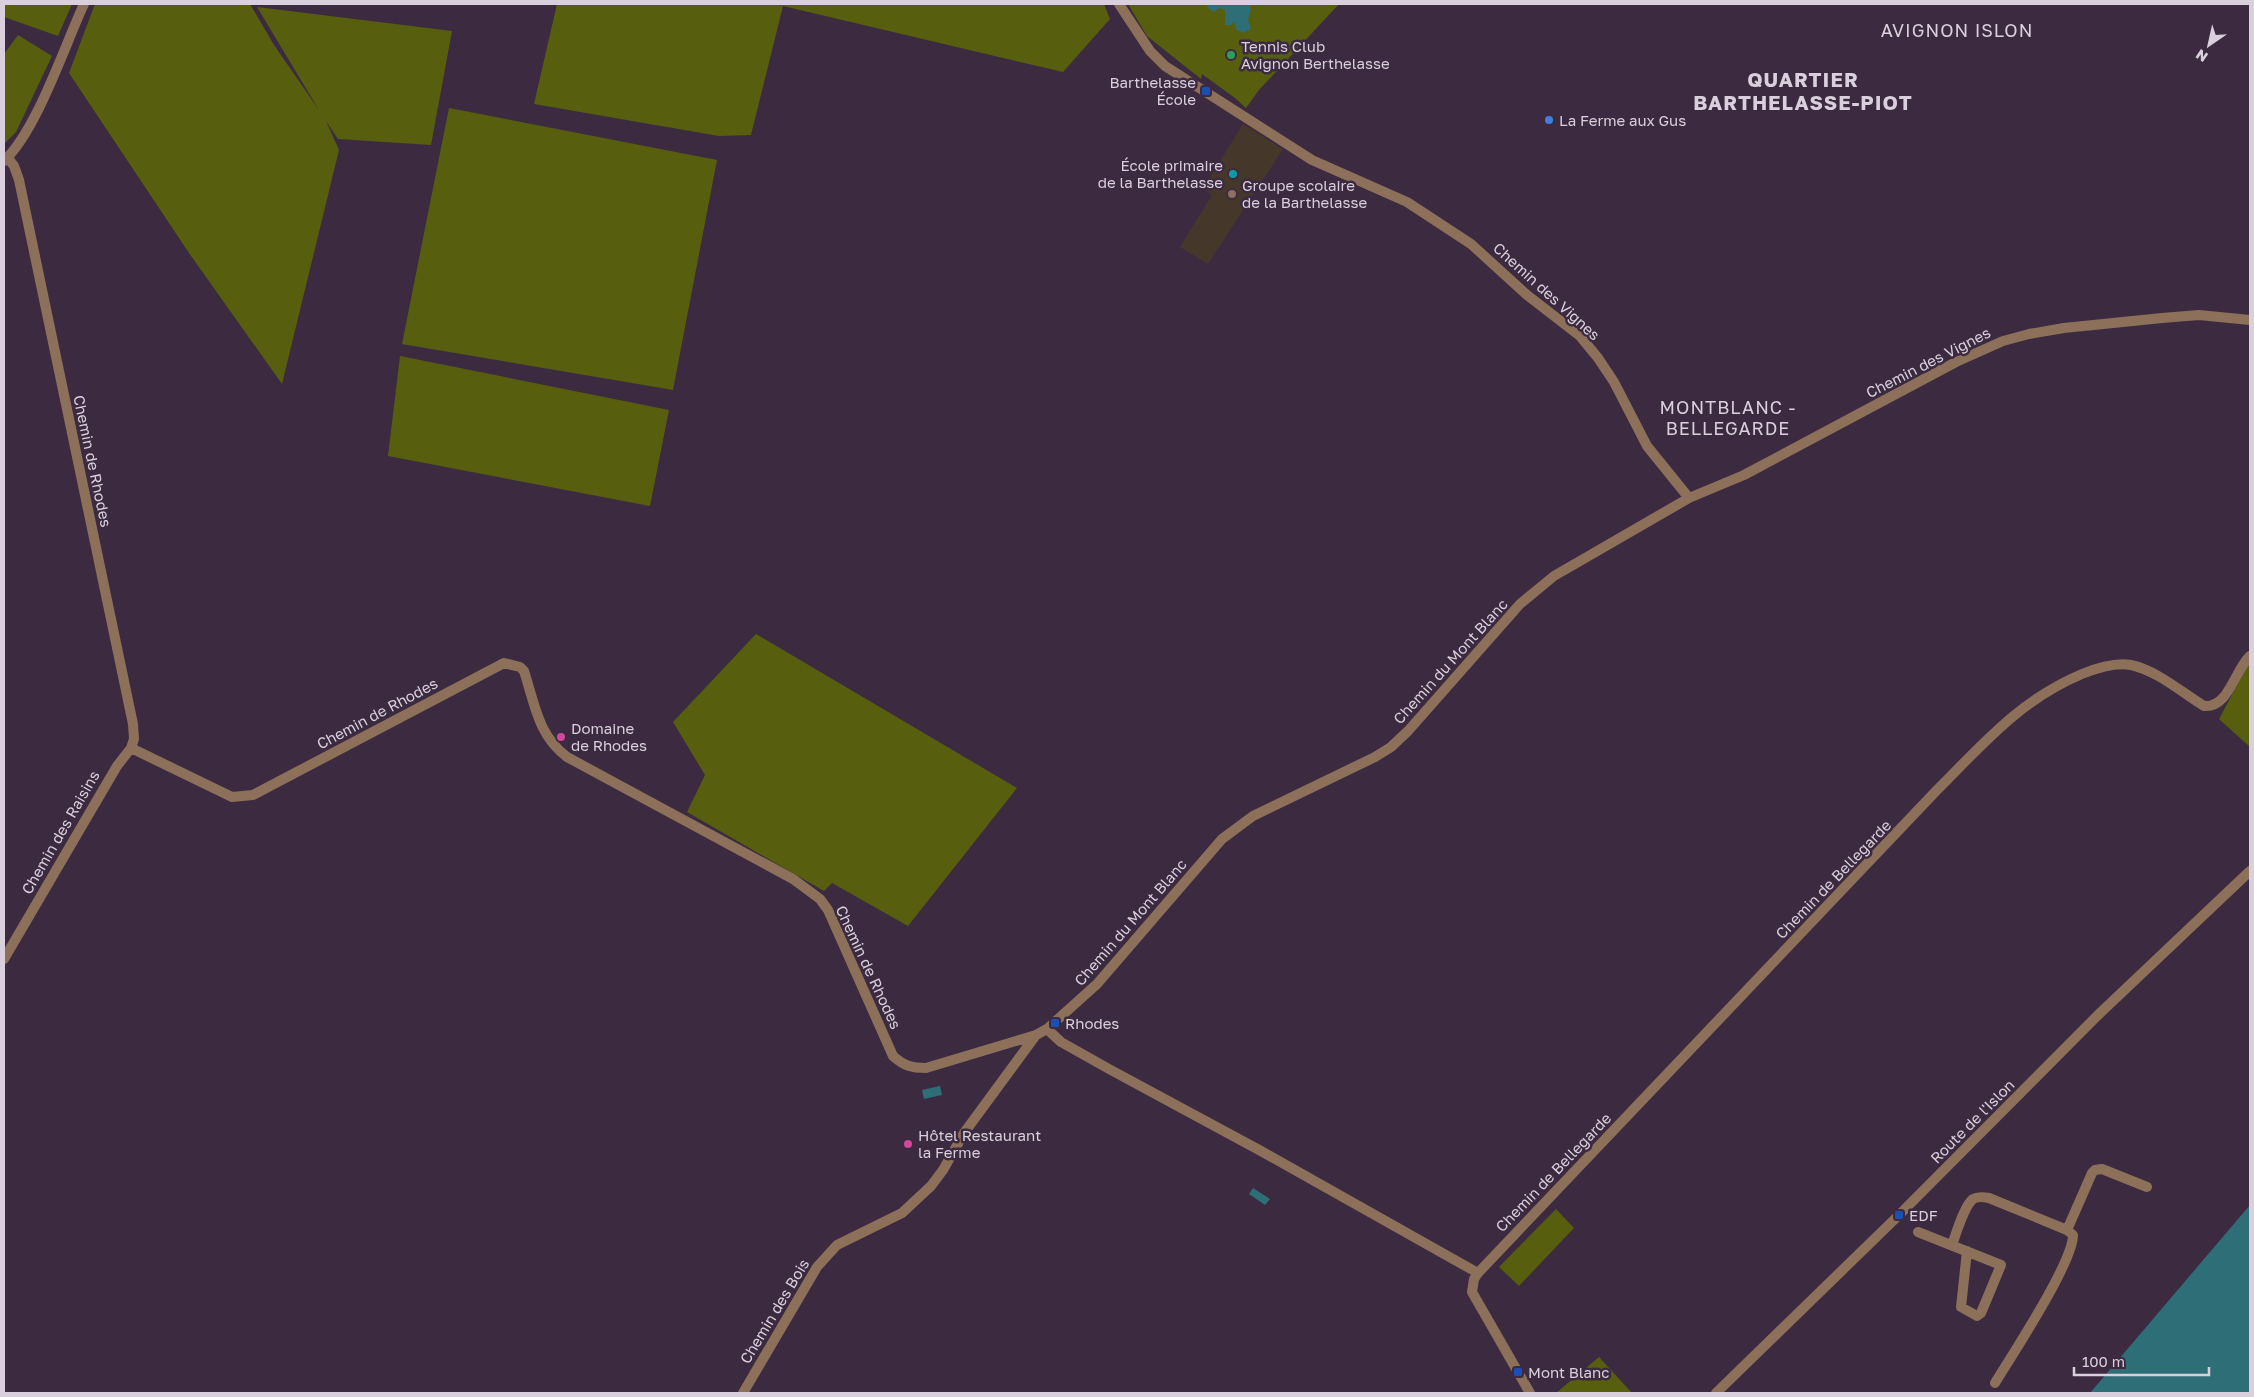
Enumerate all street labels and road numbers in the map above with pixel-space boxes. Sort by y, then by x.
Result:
street label: Chemin des Vignes [1490,238,1604,344]
street label: Chemin des Vignes [1863,323,1993,401]
street label: Chemin de Rhodes [70,393,116,529]
street label: Chemin du Mont Blanc [1389,595,1511,727]
street label: Chemin de Rhodes [313,673,441,752]
street label: Chemin des Raisins [17,767,103,897]
street label: Chemin de Bellegarde [1772,816,1895,942]
street label: Chemin du Mont Blanc [1070,855,1190,989]
street label: Chemin de Rhodes [832,902,906,1032]
street label: Route de l'Islon [1926,1075,2018,1167]
street label: Chemin de Bellegarde [1492,1109,1615,1235]
street label: Chemin des Bois [736,1255,812,1367]

